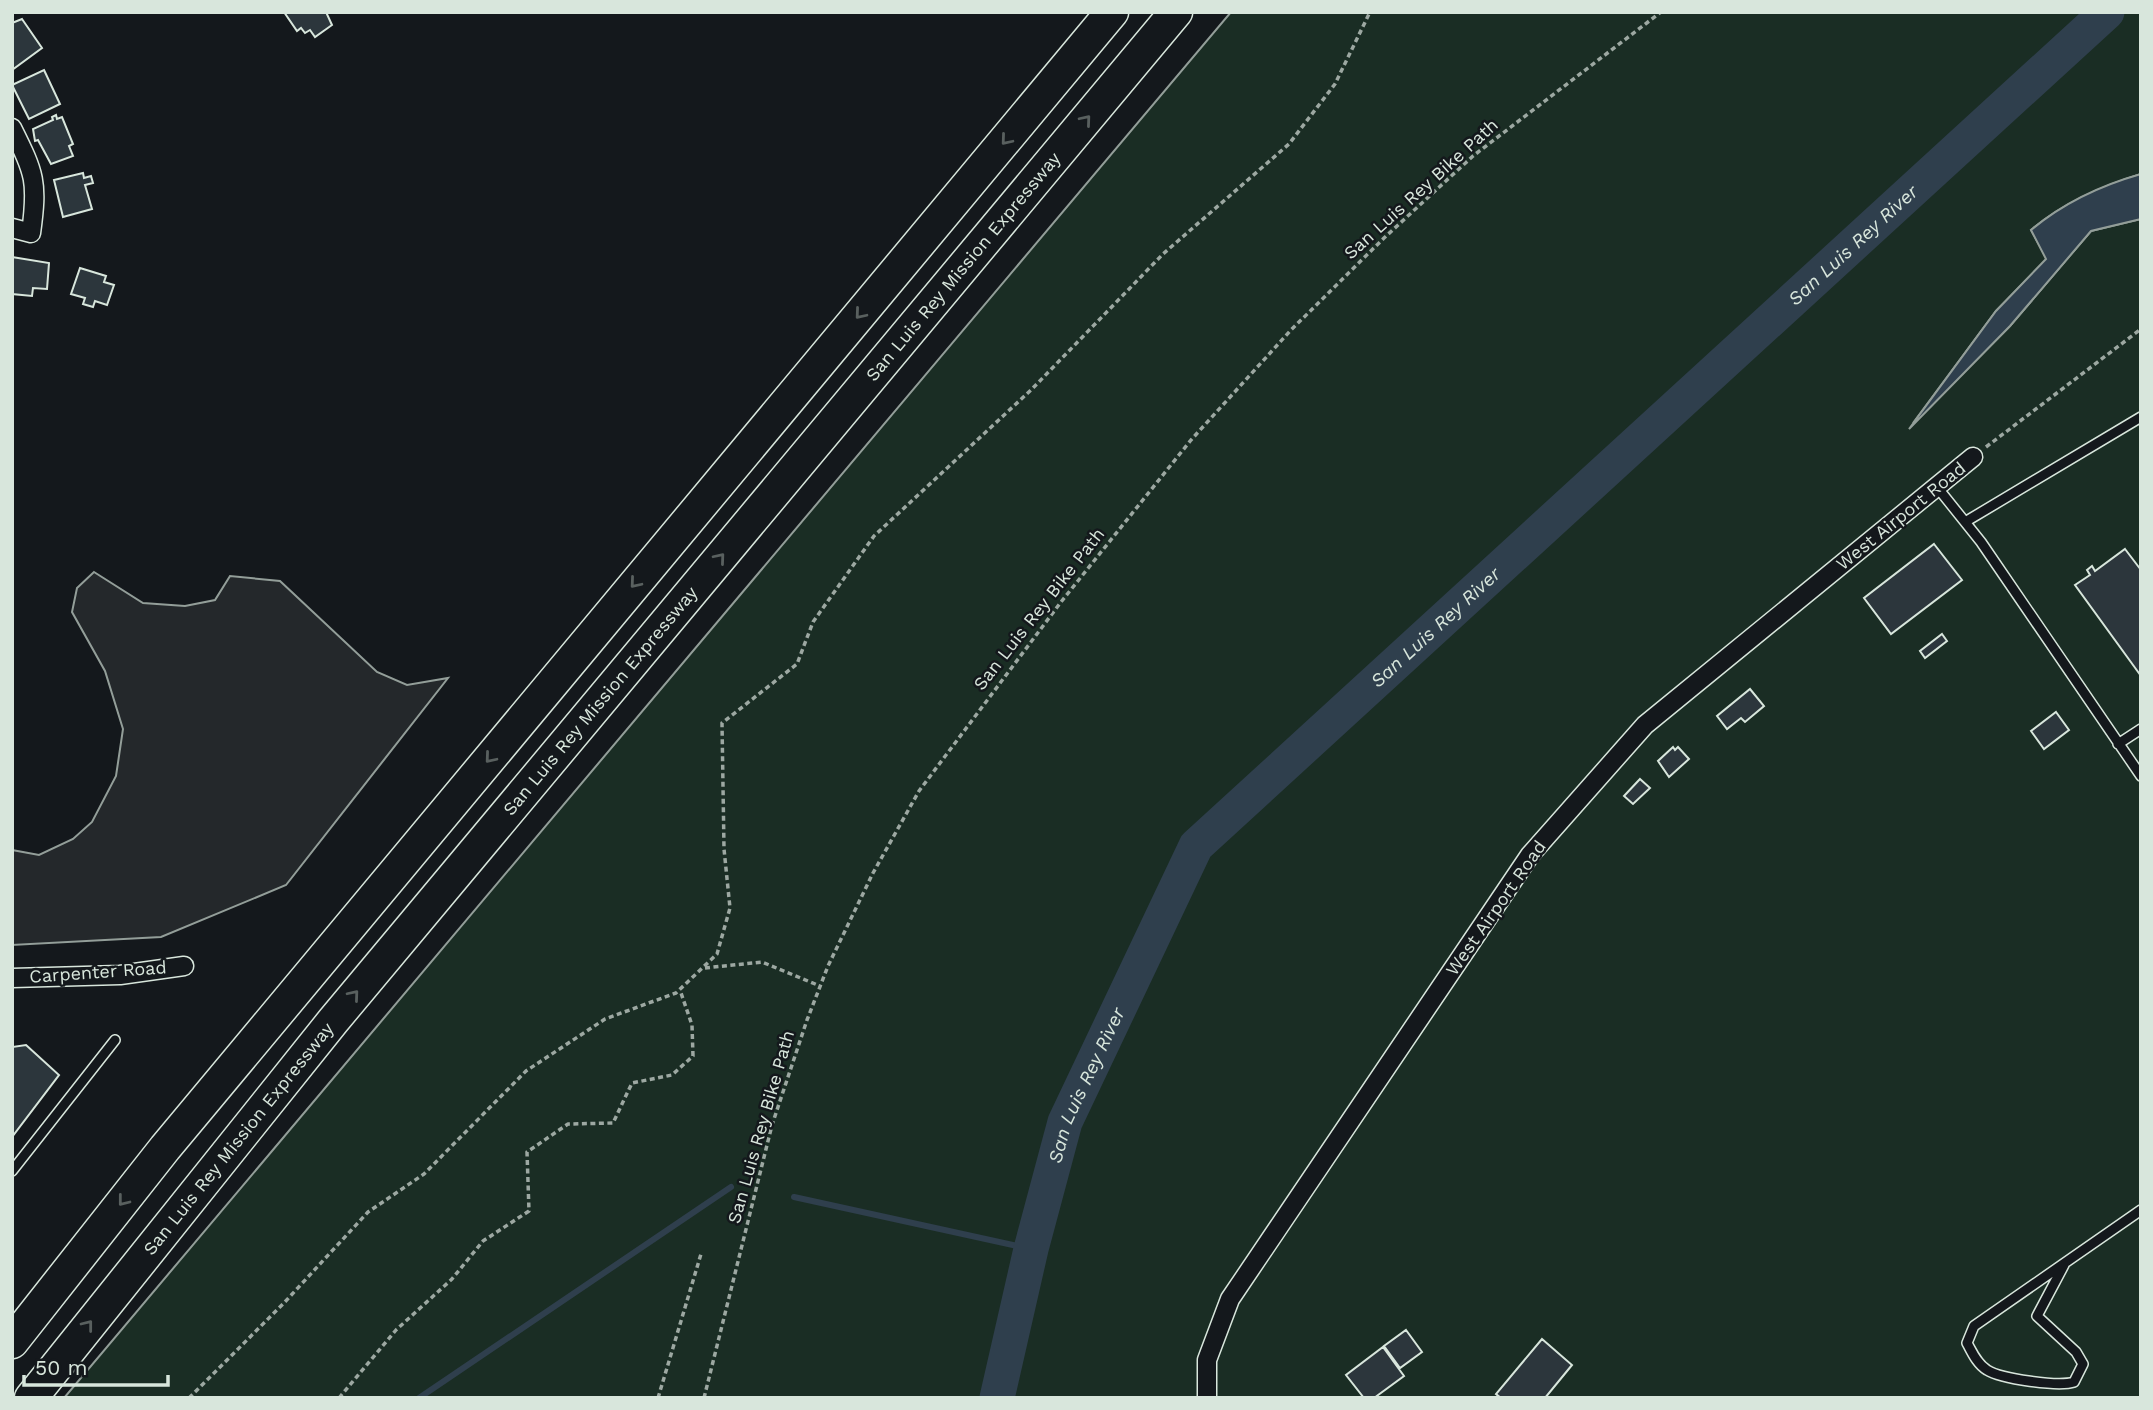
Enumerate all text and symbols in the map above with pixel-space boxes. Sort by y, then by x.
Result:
street label: San Luis Rey Bike Path [1339,114,1502,263]
one-way arrow [1078,116,1090,129]
one-way arrow [1002,131,1014,144]
street label: San Luis Rey Mission Expressway [861,147,1065,385]
water label: San Luis Rey River [1783,180,1923,310]
one-way arrow [856,306,868,319]
street label: West Airport Road [1832,457,1969,574]
street label: San Luis Rey Bike Path [969,523,1108,694]
one-way arrow [712,553,724,566]
water label: San Luis Rey River [1366,562,1506,693]
one-way arrow [631,575,644,588]
street label: San Luis Rey Mission Expressway [498,581,702,819]
one-way arrow [485,750,498,762]
street label: West Airport Road [1441,836,1550,979]
street label: Carpenter Road [29,956,167,987]
one-way arrow [346,991,358,1004]
water label: San Luis Rey River [1043,1003,1130,1166]
street label: San Luis Rey Mission Expressway [139,1018,338,1259]
street label: San Luis Rey Bike Path [723,1028,798,1226]
one-way arrow [119,1194,132,1206]
one-way arrow [79,1320,92,1332]
scale bar [24,1344,168,1388]
text: 50 m [35,1355,87,1380]

